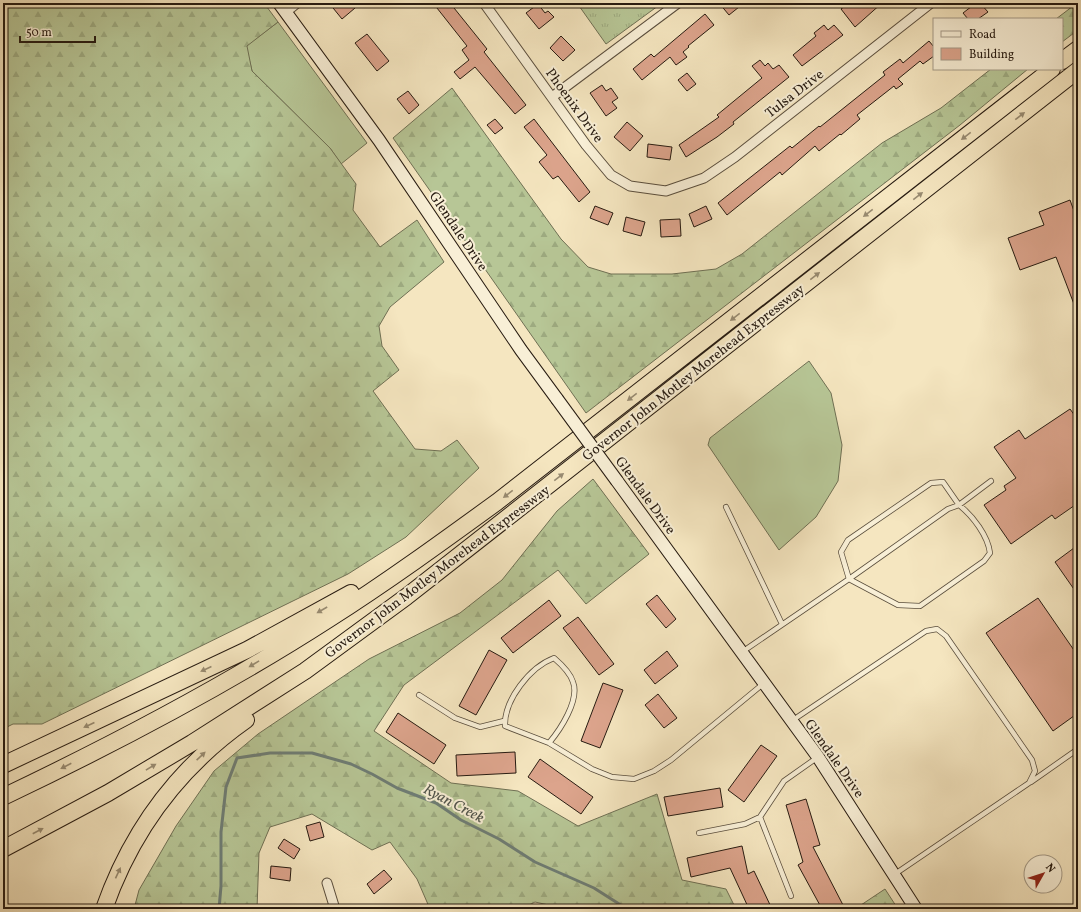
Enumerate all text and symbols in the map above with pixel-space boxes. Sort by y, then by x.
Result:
scale bar [20,18,95,44]
legend [933,18,1063,70]
text: 50 m [26,25,52,41]
text: Road [969,27,996,43]
text: Building [969,47,1014,63]
street label: Phoenix Drive [540,65,607,147]
street label: Tulsa Drive [762,65,828,123]
one-way arrow [1014,111,1025,120]
one-way arrow [961,132,971,140]
street label: Glendale Drive [424,188,492,276]
one-way arrow [912,191,923,200]
one-way arrow [862,209,873,217]
one-way arrow [810,272,821,280]
street label: Governor John Motley Morehead Expressway [579,280,809,466]
one-way arrow [729,313,740,321]
one-way arrow [627,392,638,401]
street label: Glendale Drive [610,453,680,539]
one-way arrow [553,473,564,481]
street label: Governor John Motley Morehead Expressway [321,481,555,663]
one-way arrow [502,490,513,498]
one-way arrow [316,606,328,613]
one-way arrow [248,661,260,668]
one-way arrow [201,666,212,672]
street label: Glendale Drive [800,716,868,802]
one-way arrow [83,722,94,728]
one-way arrow [196,752,206,761]
one-way arrow [61,763,72,769]
one-way arrow [145,764,157,771]
water label: Ryan Creek [419,780,487,829]
one-way arrow [32,827,43,834]
north arrow [1023,854,1063,894]
text: N [1041,861,1058,876]
one-way arrow [115,867,121,879]

